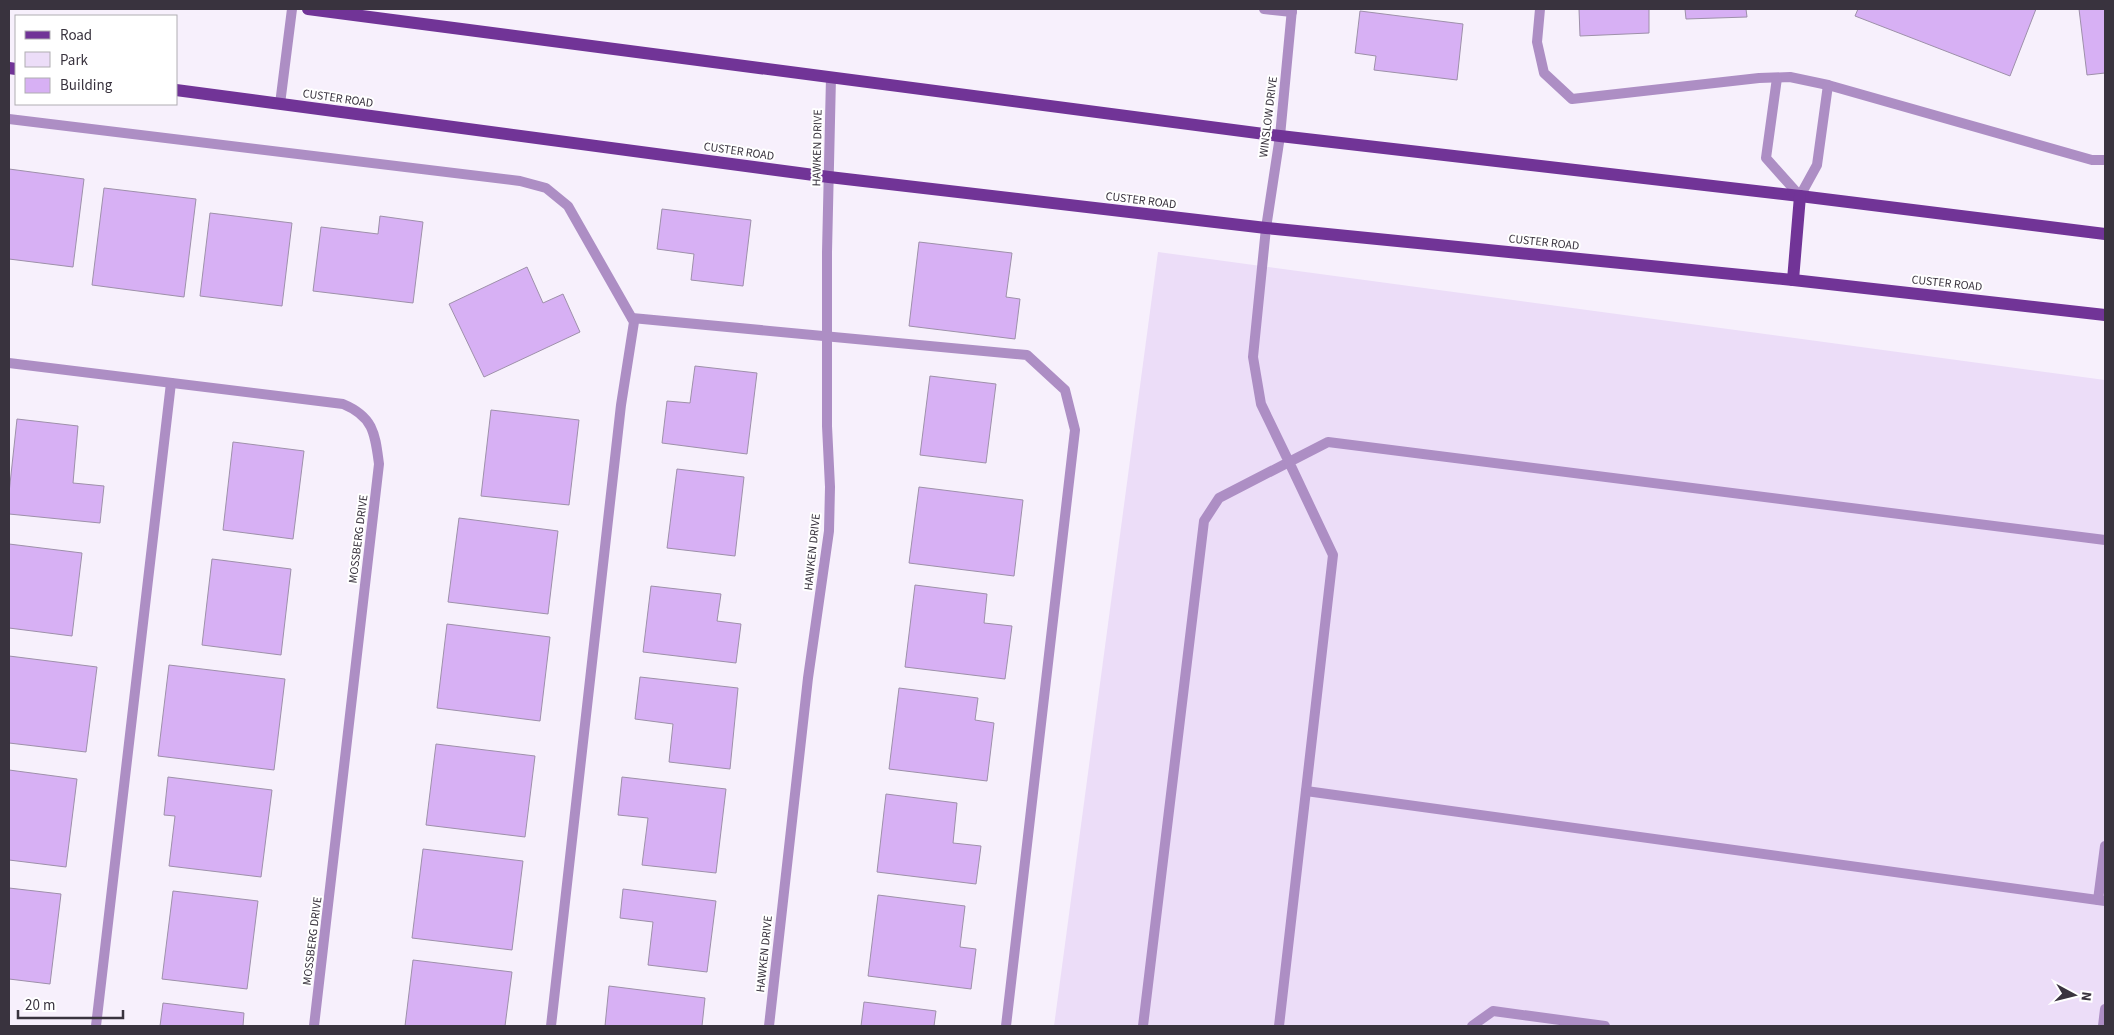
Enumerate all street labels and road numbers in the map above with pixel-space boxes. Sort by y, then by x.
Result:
street label: WINSLOW DRIVE [1255,75,1282,159]
street label: CUSTER ROAD [302,85,374,112]
street label: HAWKEN DRIVE [808,109,827,187]
street label: CUSTER ROAD [703,138,775,165]
street label: CUSTER ROAD [1105,188,1177,213]
street label: CUSTER ROAD [1508,230,1580,255]
street label: CUSTER ROAD [1911,271,1983,296]
street label: MOSSBERG DRIVE [345,494,372,584]
street label: HAWKEN DRIVE [800,513,825,591]
street label: MOSSBERG DRIVE [299,896,326,986]
street label: HAWKEN DRIVE [752,915,777,993]

